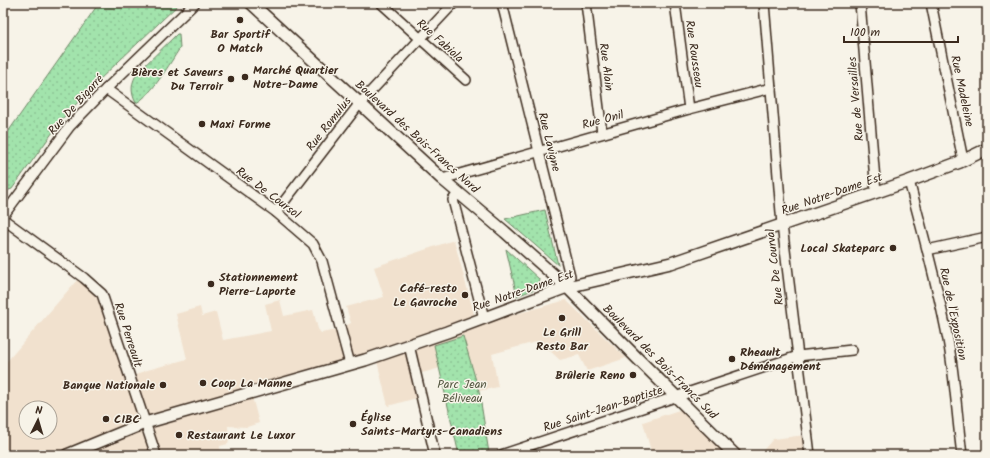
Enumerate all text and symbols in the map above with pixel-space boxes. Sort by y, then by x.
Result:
marker: Bar Sportif O Match [235,15,245,25]
street label: Rue Fabiola [412,15,468,68]
scale bar [844,18,958,44]
street label: Rue Rousseau [680,19,708,89]
text: 100 m [850,23,881,42]
place label: Bar Sportif O Match [210,25,271,58]
street label: Rue Alain [594,42,618,92]
street label: Rue Madeleine [945,54,979,129]
street label: Rue de Versailles [843,56,869,142]
place label: Marché Quartier Notre-Dame [253,61,339,94]
place label: Bières et Saveurs Du Terroir [131,63,224,96]
street label: Rue De Bigarré [44,70,109,140]
marker: Marché Quartier Notre-Dame [240,72,250,82]
marker: Bières et Saveurs Du Terroir [226,74,236,84]
street label: Boulevard des Bois-Francs Nord [351,76,484,199]
street label: Rue Romulus [302,93,356,155]
street label: Rue Onil [580,105,626,135]
street label: Rue Lavigne [532,110,566,174]
place label: Maxi Forme [210,115,271,134]
marker: Maxi Forme [197,119,207,129]
street label: Rue De Coursol [232,162,304,224]
street label: Rue Notre-Dame Est [779,168,886,220]
street label: Rue De Courval [761,228,789,306]
place label: Local Skateparc [800,239,885,258]
marker: Local Skateparc [888,243,898,253]
street label: Rue Notre-Dame Est [470,265,577,317]
street label: Rue de l'Exposition [934,266,972,362]
place label: Stationnement Pierre-Laporte [219,268,299,301]
marker: Stationnement Pierre-Laporte [206,279,216,289]
place label: Café-resto Le Gavroche [393,279,458,312]
marker: Café-resto Le Gavroche [460,290,470,300]
street label: Rue Perreault [109,300,148,370]
street label: Boulevard des Bois-Francs Sud [598,300,723,425]
marker: Le Grill Resto Bar [557,313,567,323]
place label: Le Grill Resto Bar [536,323,589,356]
place label: Rheault Déménagement [740,343,821,376]
marker: Rheault Déménagement [727,354,737,364]
place label: Brûlerie Reno [555,366,626,385]
marker: Brûlerie Reno [628,370,638,380]
place label: Coop La Manne [211,374,292,393]
park label: Parc Jean Béliveau [437,375,487,408]
place label: Banque Nationale [63,376,155,395]
marker: Coop La Manne [198,378,208,388]
marker: Banque Nationale [158,380,168,390]
street label: Rue Saint-Jean-Baptiste [541,381,666,437]
north arrow [18,400,58,440]
text: N [35,402,43,420]
place label: Église Saints-Martyrs-Canadiens [361,408,503,441]
place label: CIBC [114,410,140,429]
marker: CIBC [101,414,111,424]
marker: Église Saints-Martyrs-Canadiens [348,419,358,429]
place label: Restaurant Le Luxor [187,426,296,445]
marker: Restaurant Le Luxor [174,430,184,440]

